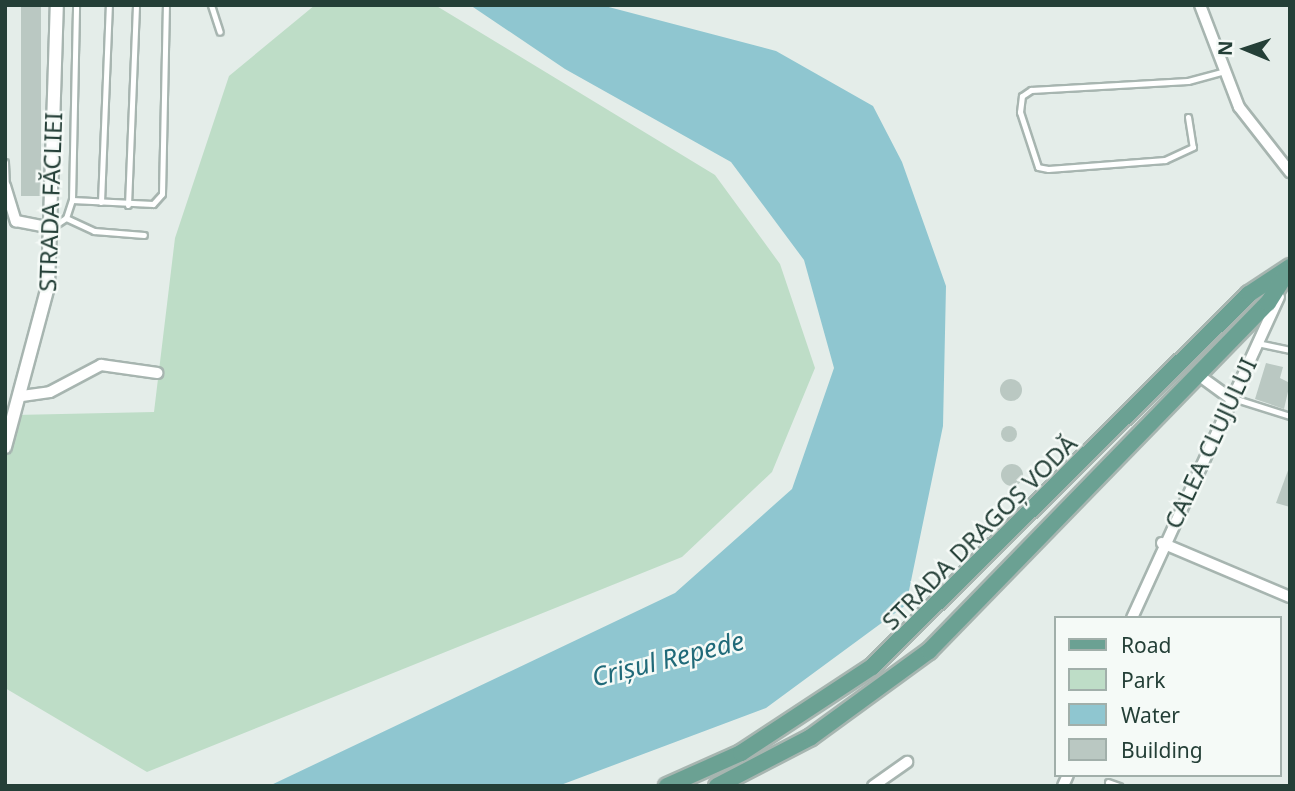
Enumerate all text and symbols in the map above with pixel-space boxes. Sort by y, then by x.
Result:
north arrow [1211,14,1281,84]
text: N [1212,40,1238,56]
street label: STRADA FĂCLIEI [32,112,68,292]
street label: CALEA CLUJULUI [1158,353,1262,533]
street label: STRADA DRAGOȘ VODĂ [876,429,1082,635]
legend [1054,616,1281,777]
water label: Crișul Repede [589,625,747,693]
text: Road [1121,631,1171,659]
text: Park [1121,666,1165,694]
text: Water [1121,701,1180,729]
text: Building [1121,736,1203,764]

